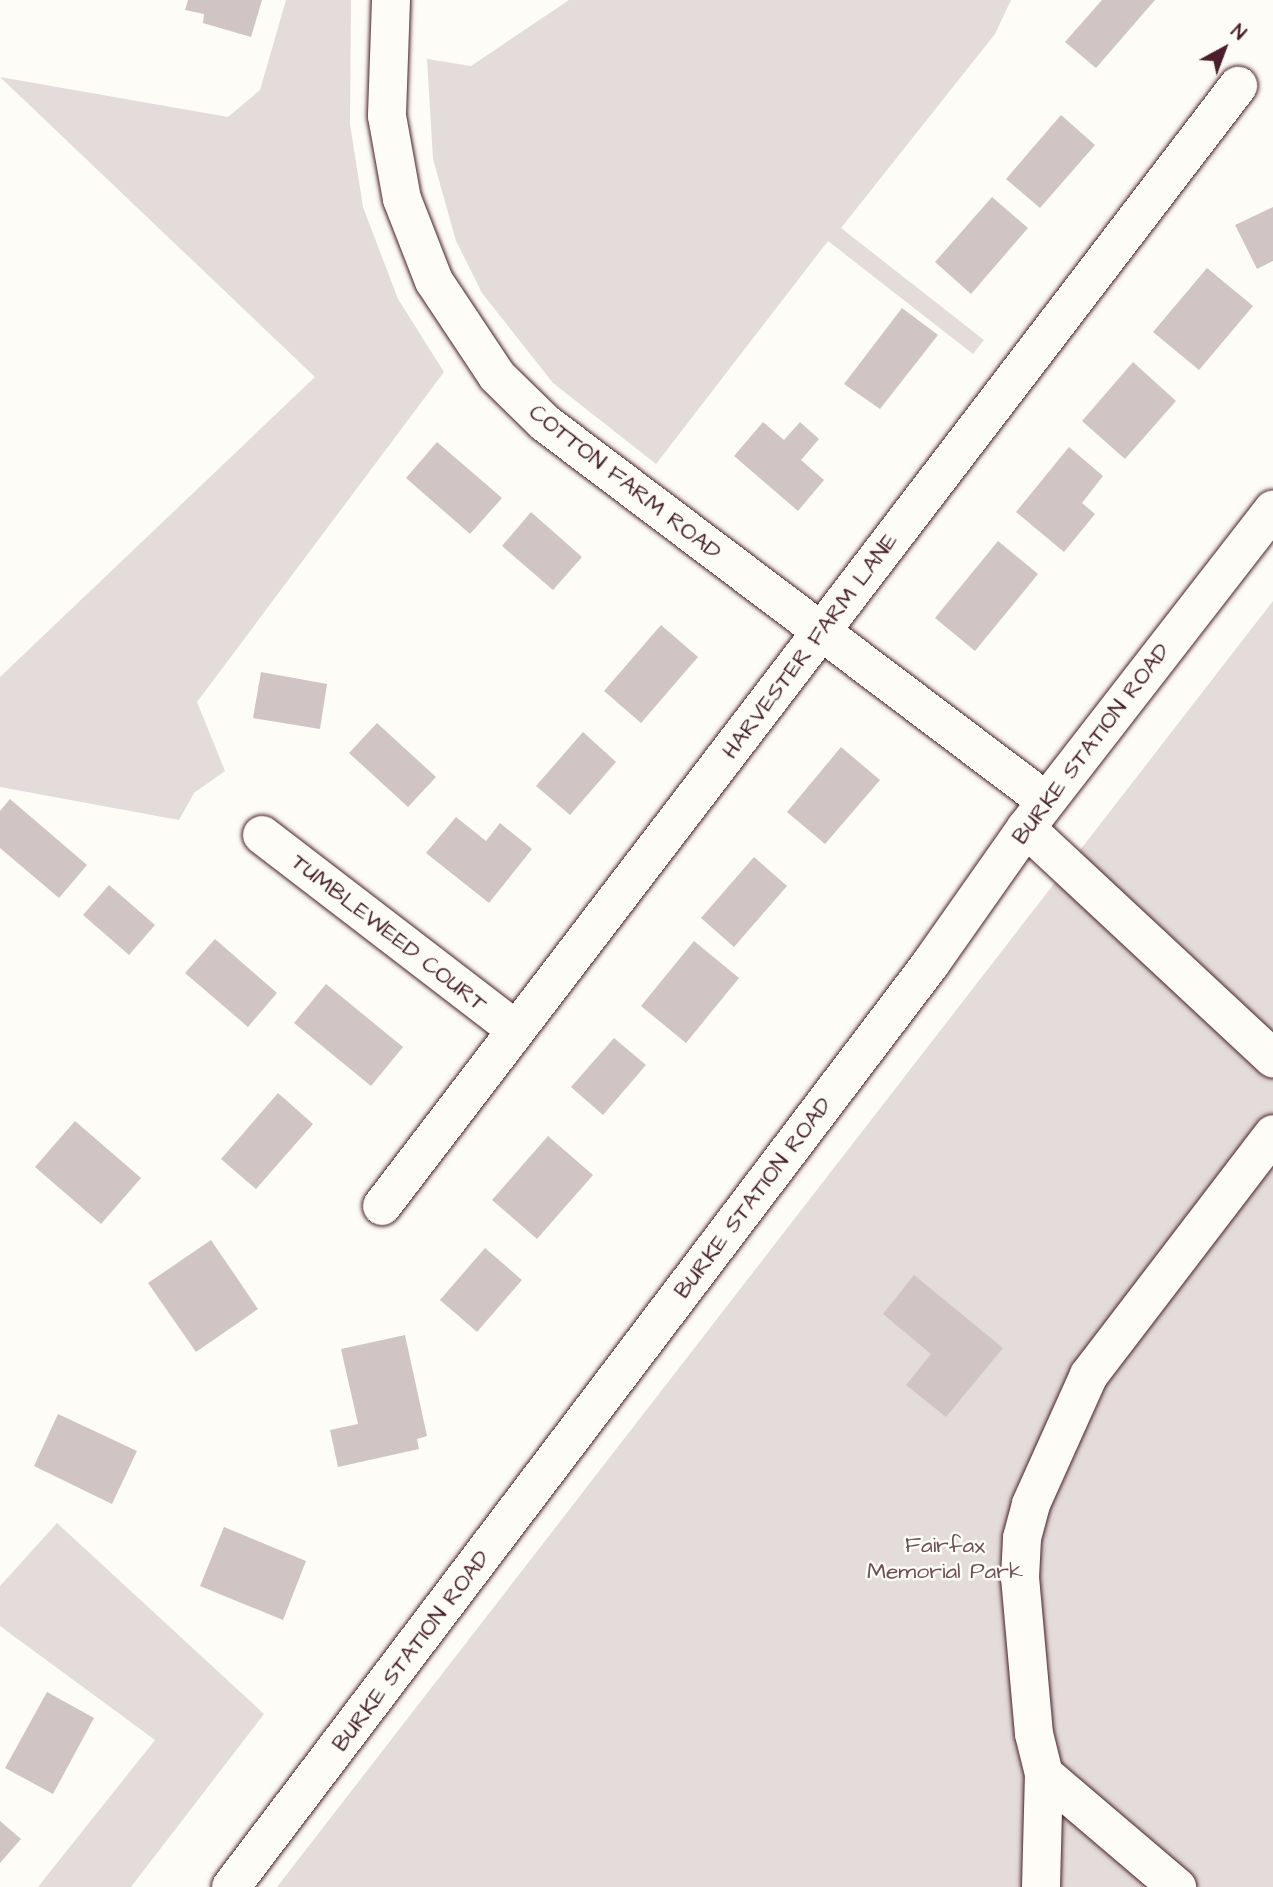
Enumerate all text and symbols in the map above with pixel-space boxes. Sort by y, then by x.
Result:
north arrow [1189,14,1259,84]
text: N [1225,19,1251,47]
street label: COTTON FARM ROAD [523,398,727,566]
street label: HARVESTER FARM LANE [716,528,904,764]
street label: BURKE STATION ROAD [1006,638,1176,850]
street label: TUMBLEWEED COURT [286,848,492,1018]
street label: BURKE STATION ROAD [668,1092,838,1304]
park label: Fairfax Memorial Park [867,1531,1023,1585]
street label: BURKE STATION ROAD [326,1545,496,1757]

